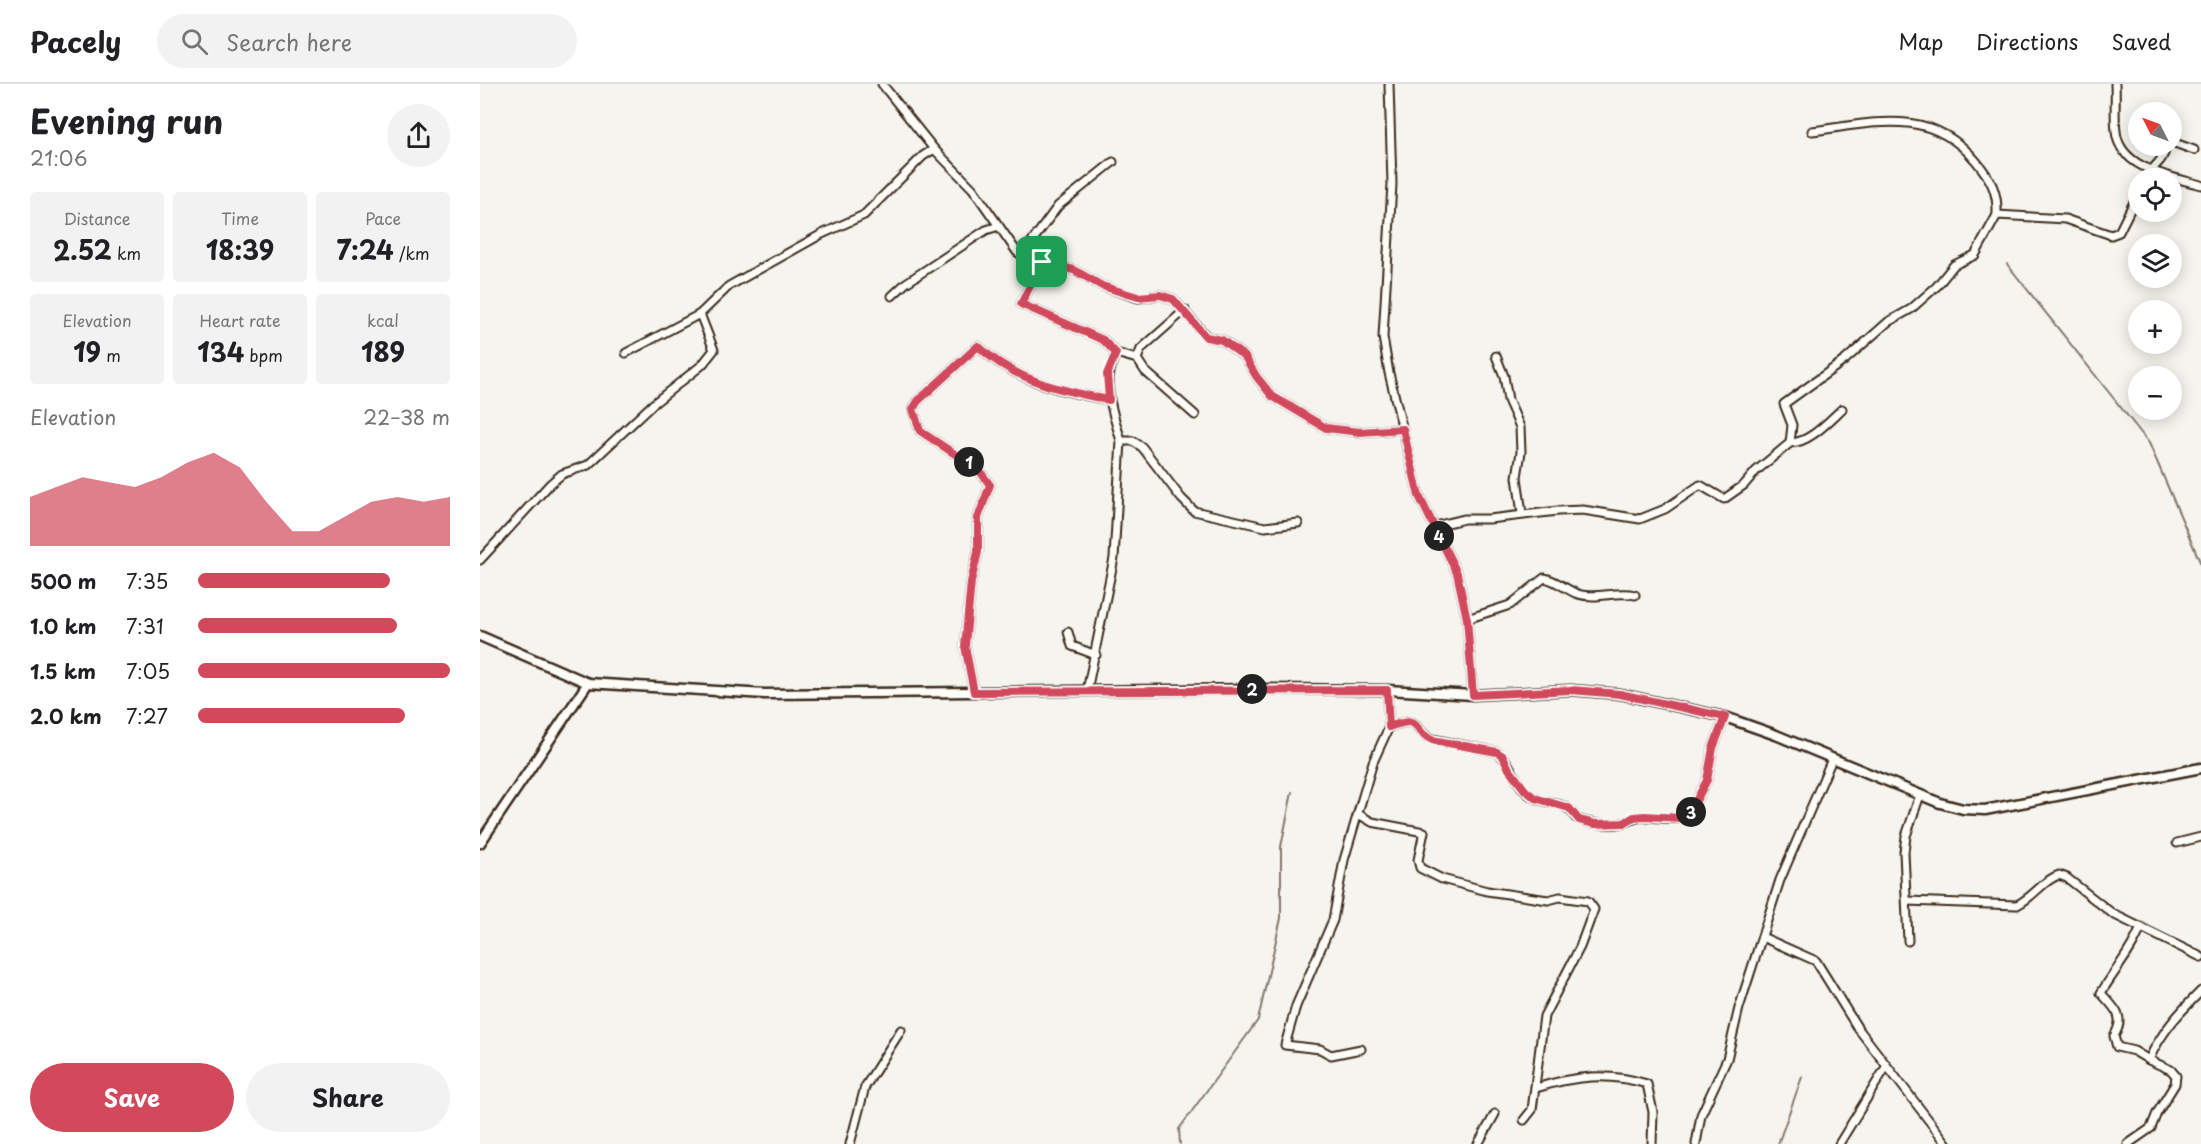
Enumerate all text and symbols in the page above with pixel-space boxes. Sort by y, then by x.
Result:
search box [157,14,577,68]
text: Pacely [30,20,121,63]
icon: search [178,25,211,58]
text: Search here [226,25,352,58]
text: Map [1898,25,1943,57]
text: Directions [1976,25,2078,57]
text: Saved [2111,25,2171,57]
text: Evening run [30,95,223,145]
north arrow [2128,102,2182,156]
map controls [2128,102,2182,420]
button: share [387,104,450,167]
text: 21:06 [30,143,87,173]
button: locate [2128,168,2182,222]
text: Distance [63,206,131,230]
text: Time [221,206,259,230]
text: Pace [365,206,401,230]
text: 2.52 [53,230,112,269]
text: 18:39 [206,230,274,269]
text: 7:24 [336,230,394,269]
button: layers [2128,234,2182,288]
pin [1016,236,1067,287]
text: km [112,241,141,265]
text: /km [394,241,430,265]
icon: arrive [1025,245,1058,278]
button: + [2128,300,2182,354]
text: Elevation [62,308,132,332]
text: Heart rate [200,308,280,332]
text: kcal [367,308,399,332]
text: 19 [73,332,101,371]
text: 134 [197,332,244,371]
text: 189 [361,332,405,371]
text: m [101,343,121,367]
text: bpm [244,343,283,367]
button: − [2128,366,2182,420]
text: Elevation [30,402,116,432]
text: 22–38 m [363,402,450,432]
pin: 1 [954,447,984,477]
text: 1 [965,450,973,474]
pin: 4 [1424,521,1454,551]
text: 4 [1434,524,1444,548]
text: 500 m [30,566,97,596]
text: 7:35 [126,566,168,596]
text: 1.0 km [30,611,97,641]
text: 7:31 [126,611,164,641]
text: 1.5 km [30,656,96,686]
text: 7:05 [126,656,170,686]
pin: 2 [1237,674,1267,704]
text: 2 [1246,677,1258,701]
text: 2.0 km [30,701,102,731]
text: 7:27 [126,701,168,731]
pin: 3 [1676,797,1706,827]
text: 3 [1686,800,1696,824]
button: Save [30,1063,234,1132]
button: Share [246,1063,450,1132]

